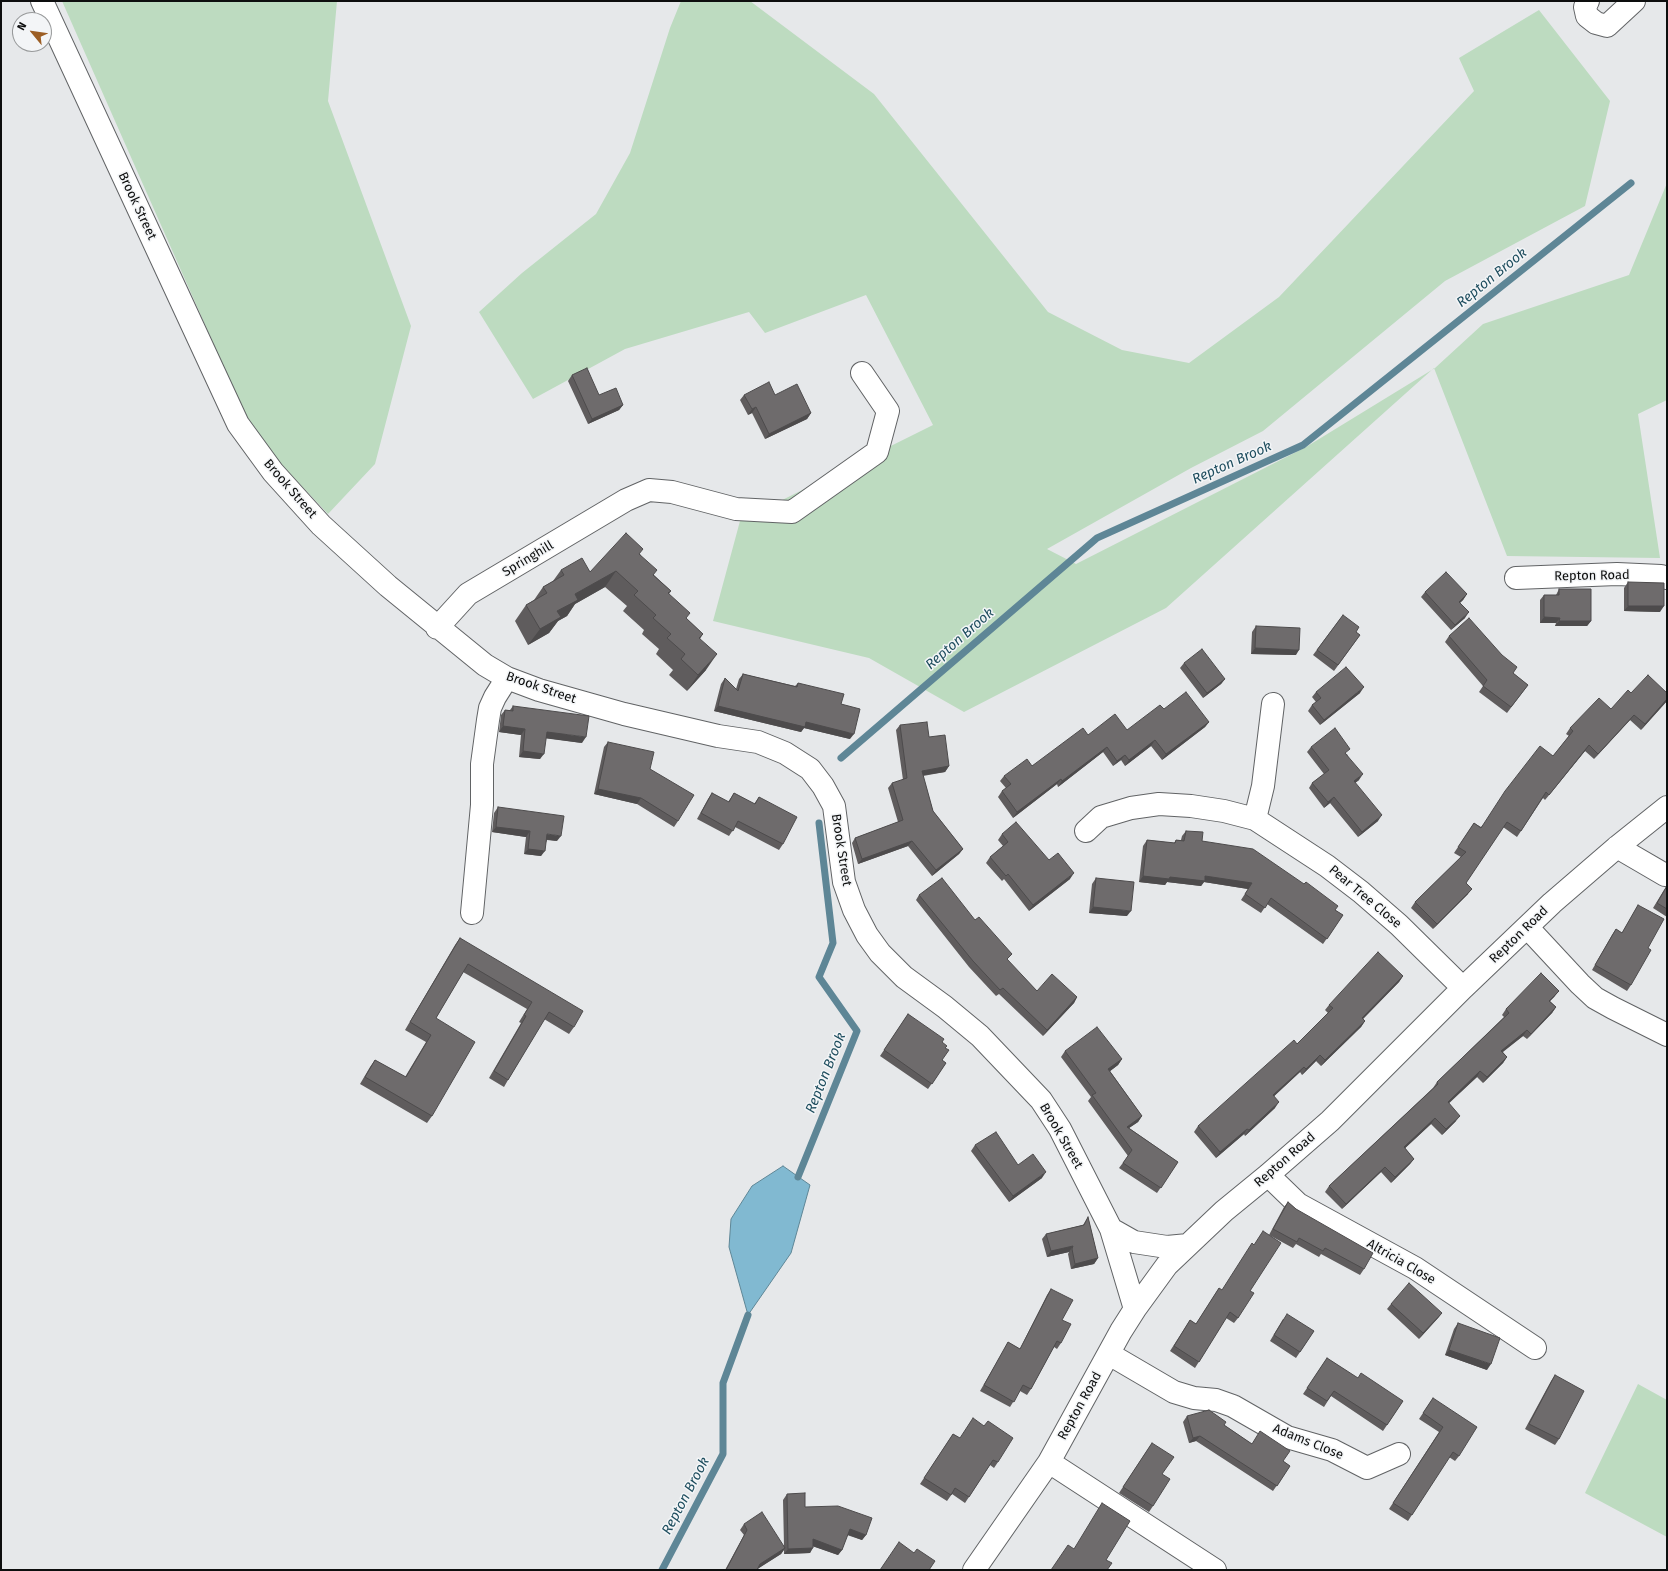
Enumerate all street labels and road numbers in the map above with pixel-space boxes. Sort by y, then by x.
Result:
street label: Brook Street [114,170,160,242]
street label: Brook Street [260,456,320,522]
street label: Springhill [500,538,556,580]
street label: Repton Road [1554,568,1630,584]
street label: Brook Street [504,669,578,707]
street label: Brook Street [828,813,854,887]
street label: Pear Tree Close [1326,862,1404,932]
street label: Repton Road [1486,903,1552,967]
street label: Brook Street [1036,1100,1086,1172]
street label: Repton Road [1251,1129,1319,1191]
street label: Altricia Close [1364,1236,1438,1288]
street label: Repton Road [1055,1369,1105,1443]
street label: Adams Close [1270,1421,1346,1463]

